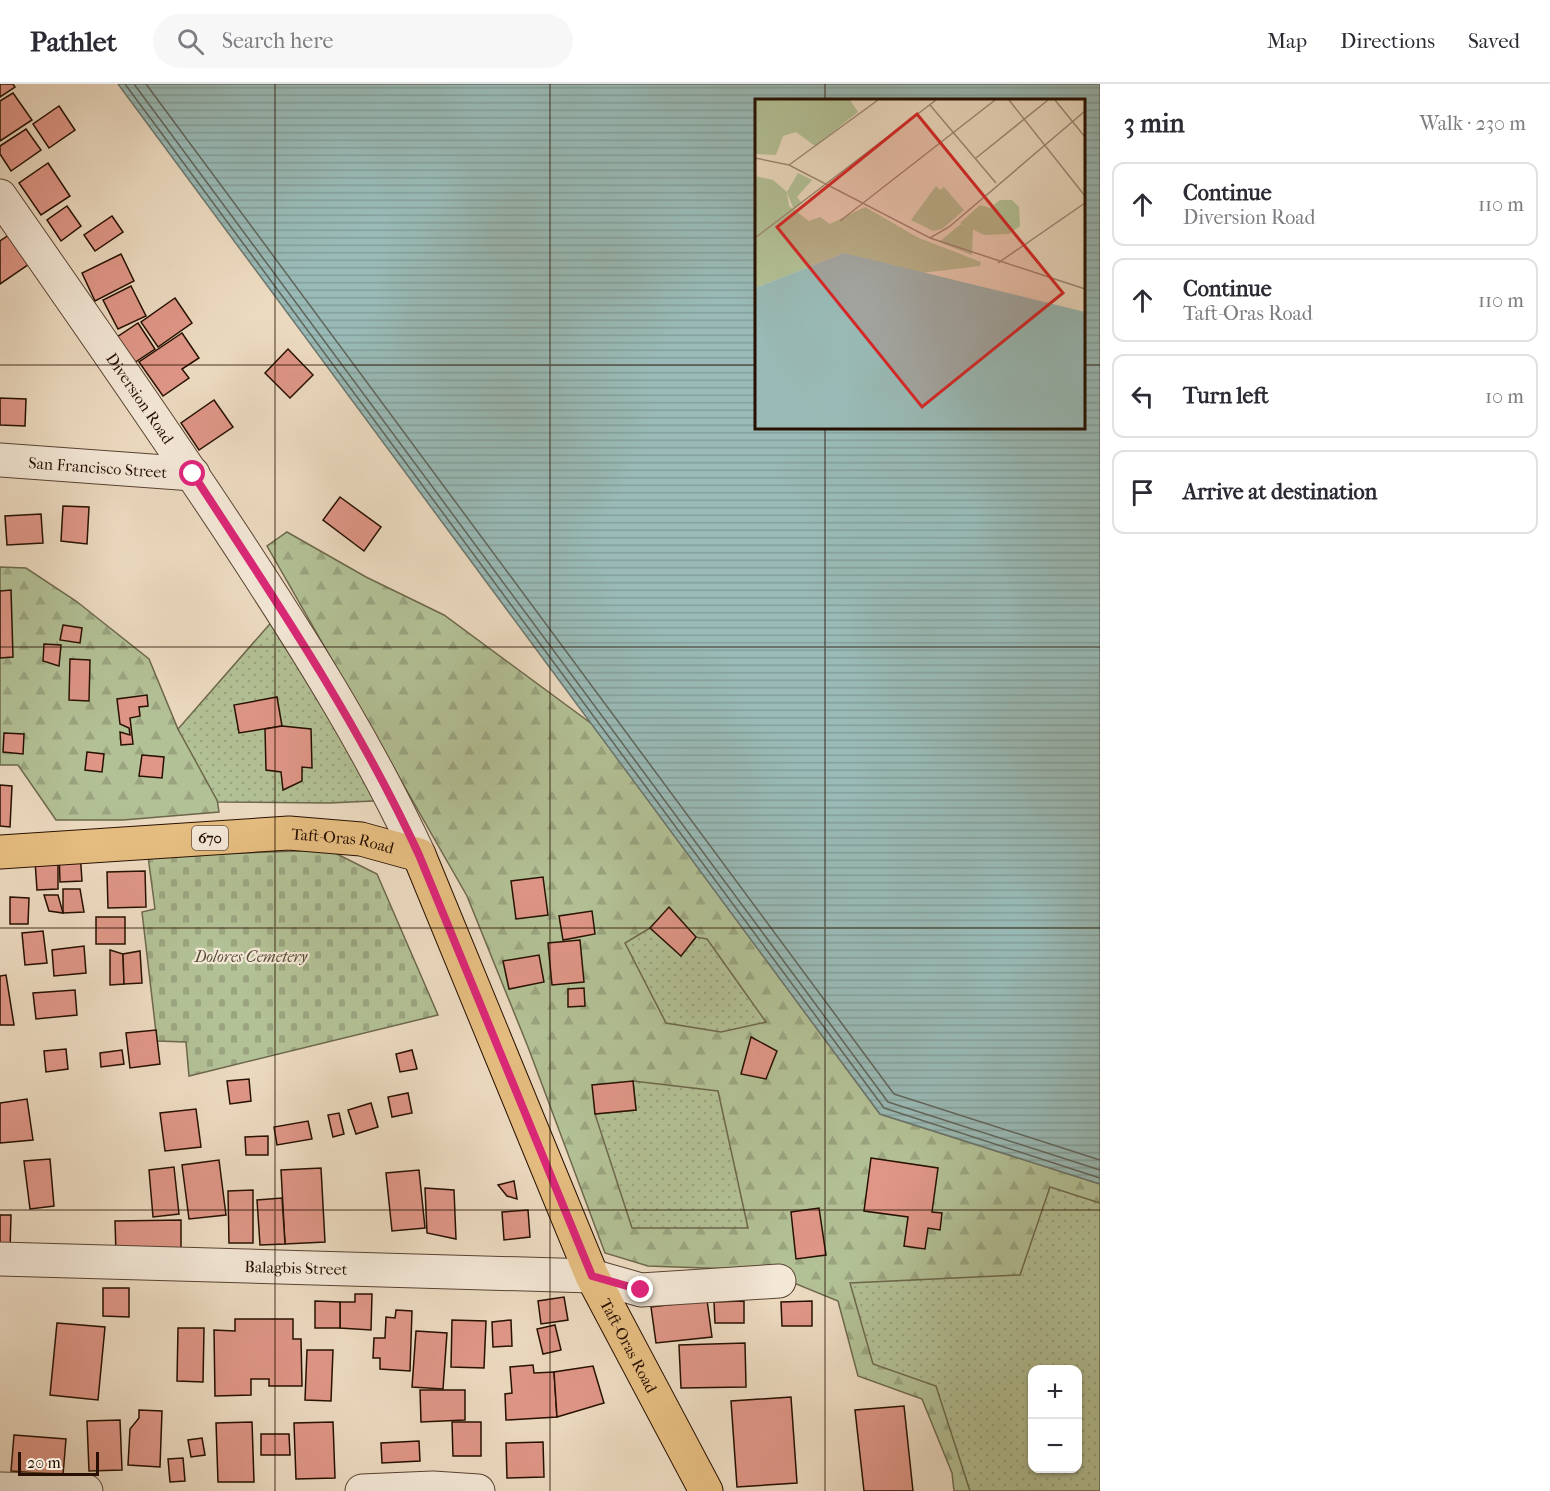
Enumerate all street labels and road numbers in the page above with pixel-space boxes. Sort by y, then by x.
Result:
street label: Diversion Road [102,349,178,448]
street label: San Francisco Street [28,453,168,482]
street label: Taft-Oras Road [291,824,396,858]
road number: 670 [192,826,228,850]
street label: Balagbis Street [244,1257,348,1279]
street label: Taft-Oras Road [596,1296,661,1396]

